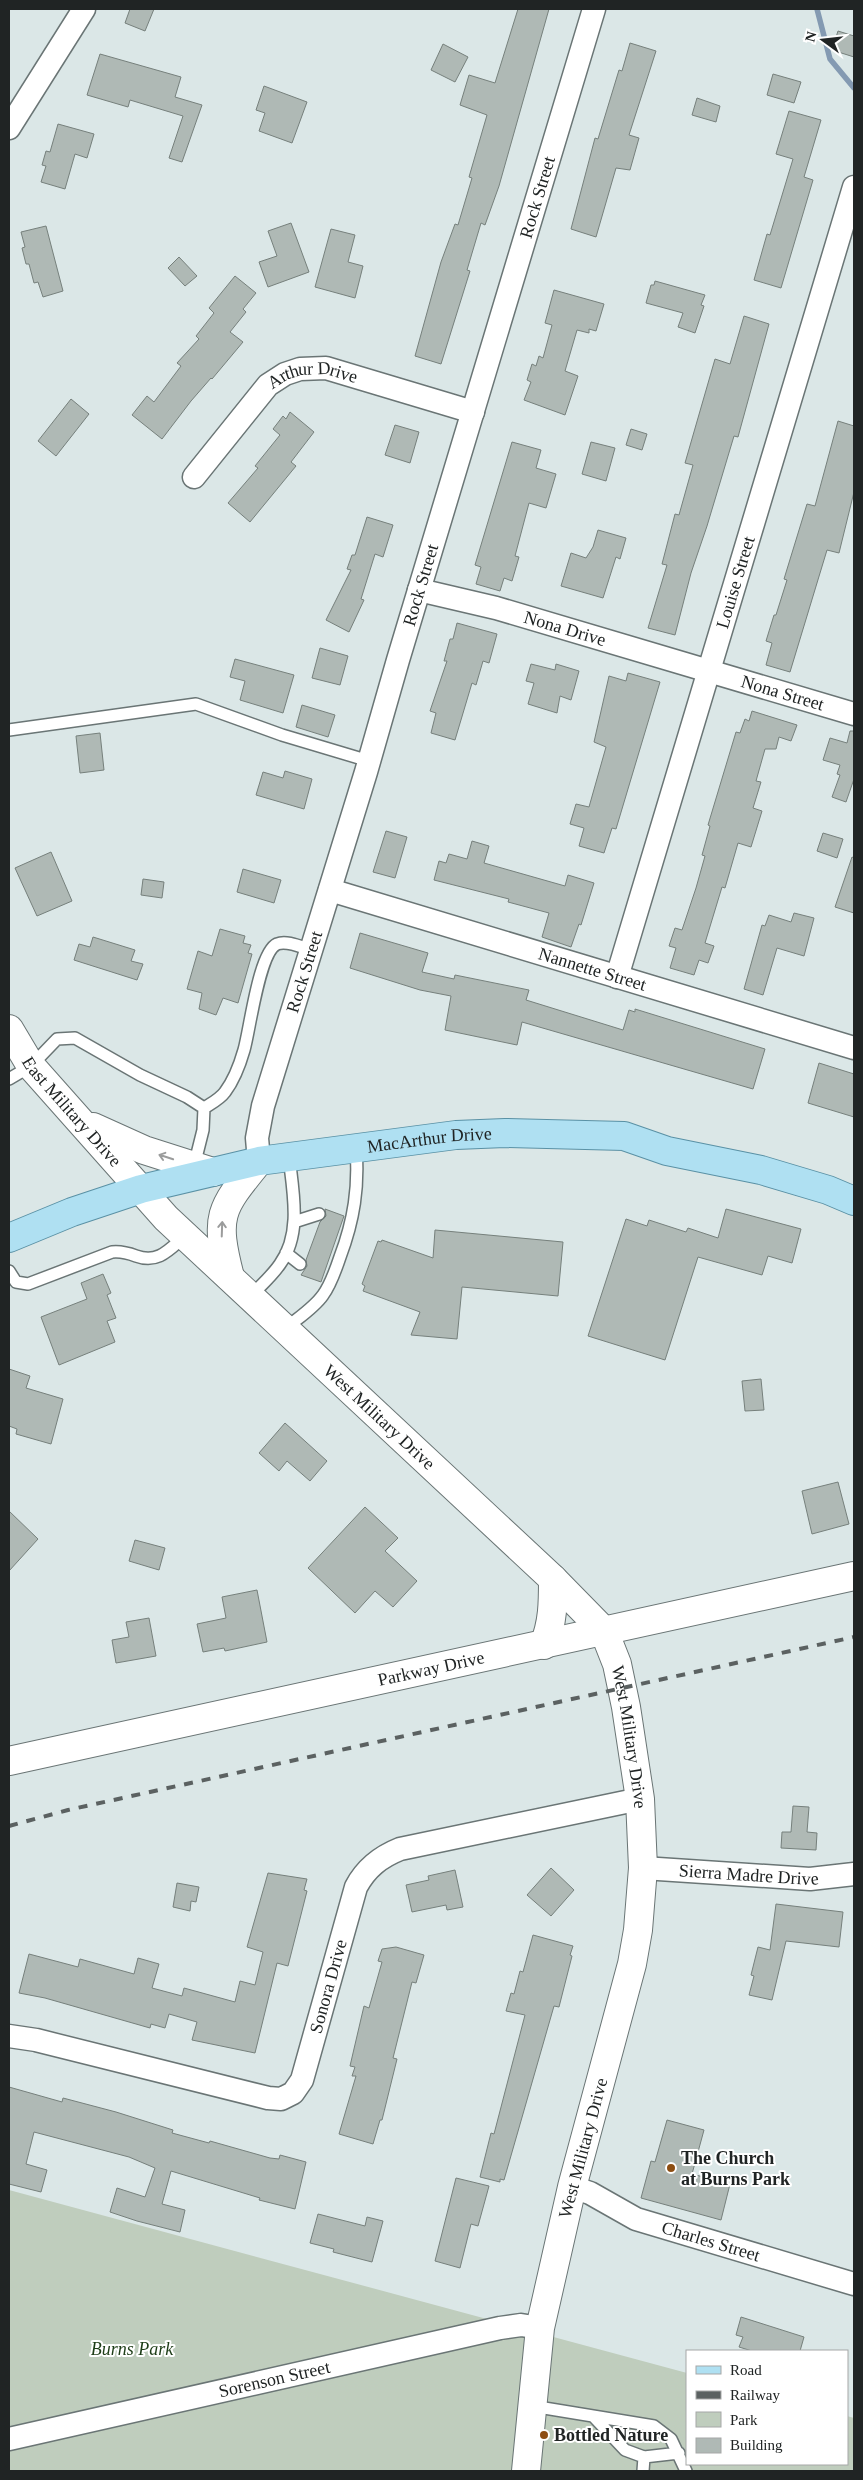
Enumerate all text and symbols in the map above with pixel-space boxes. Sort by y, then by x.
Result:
north arrow [798,15,848,65]
text: N [802,30,819,44]
street label: Rock Street [516,154,559,241]
street label: Arthur Drive [264,358,360,393]
street label: Louise Street [712,534,759,631]
street label: Rock Street [399,542,442,628]
street label: Nona Drive [522,607,608,650]
street label: Nona Street [739,671,826,715]
street label: Rock Street [282,929,326,1015]
street label: Nannette Street [536,943,649,995]
street label: East Military Drive [18,1053,125,1171]
street label: MacArthur Drive [366,1124,492,1157]
one-way arrow [159,1152,175,1161]
one-way arrow [217,1222,226,1238]
street label: West Military Drive [320,1360,439,1474]
street label: Parkway Drive [376,1647,486,1690]
street label: West Military Drive [608,1664,650,1809]
street label: Sierra Madre Drive [678,1860,820,1889]
street label: Sonora Drive [306,1937,351,2035]
street label: West Military Drive [555,2076,611,2220]
place label: The Church at Burns Park [681,2148,790,2189]
marker: The Church at Burns Park [665,2162,677,2174]
street label: Charles Street [659,2217,762,2265]
park label: Burns Park [91,2339,174,2359]
legend [686,2350,848,2465]
street label: Sorenson Street [217,2357,332,2401]
text: Road [730,2362,762,2378]
text: Railway [730,2387,780,2403]
text: Park [730,2412,758,2428]
place label: Bottled Nature [554,2425,668,2445]
marker: Bottled Nature [538,2429,550,2441]
text: Building [730,2437,783,2453]

